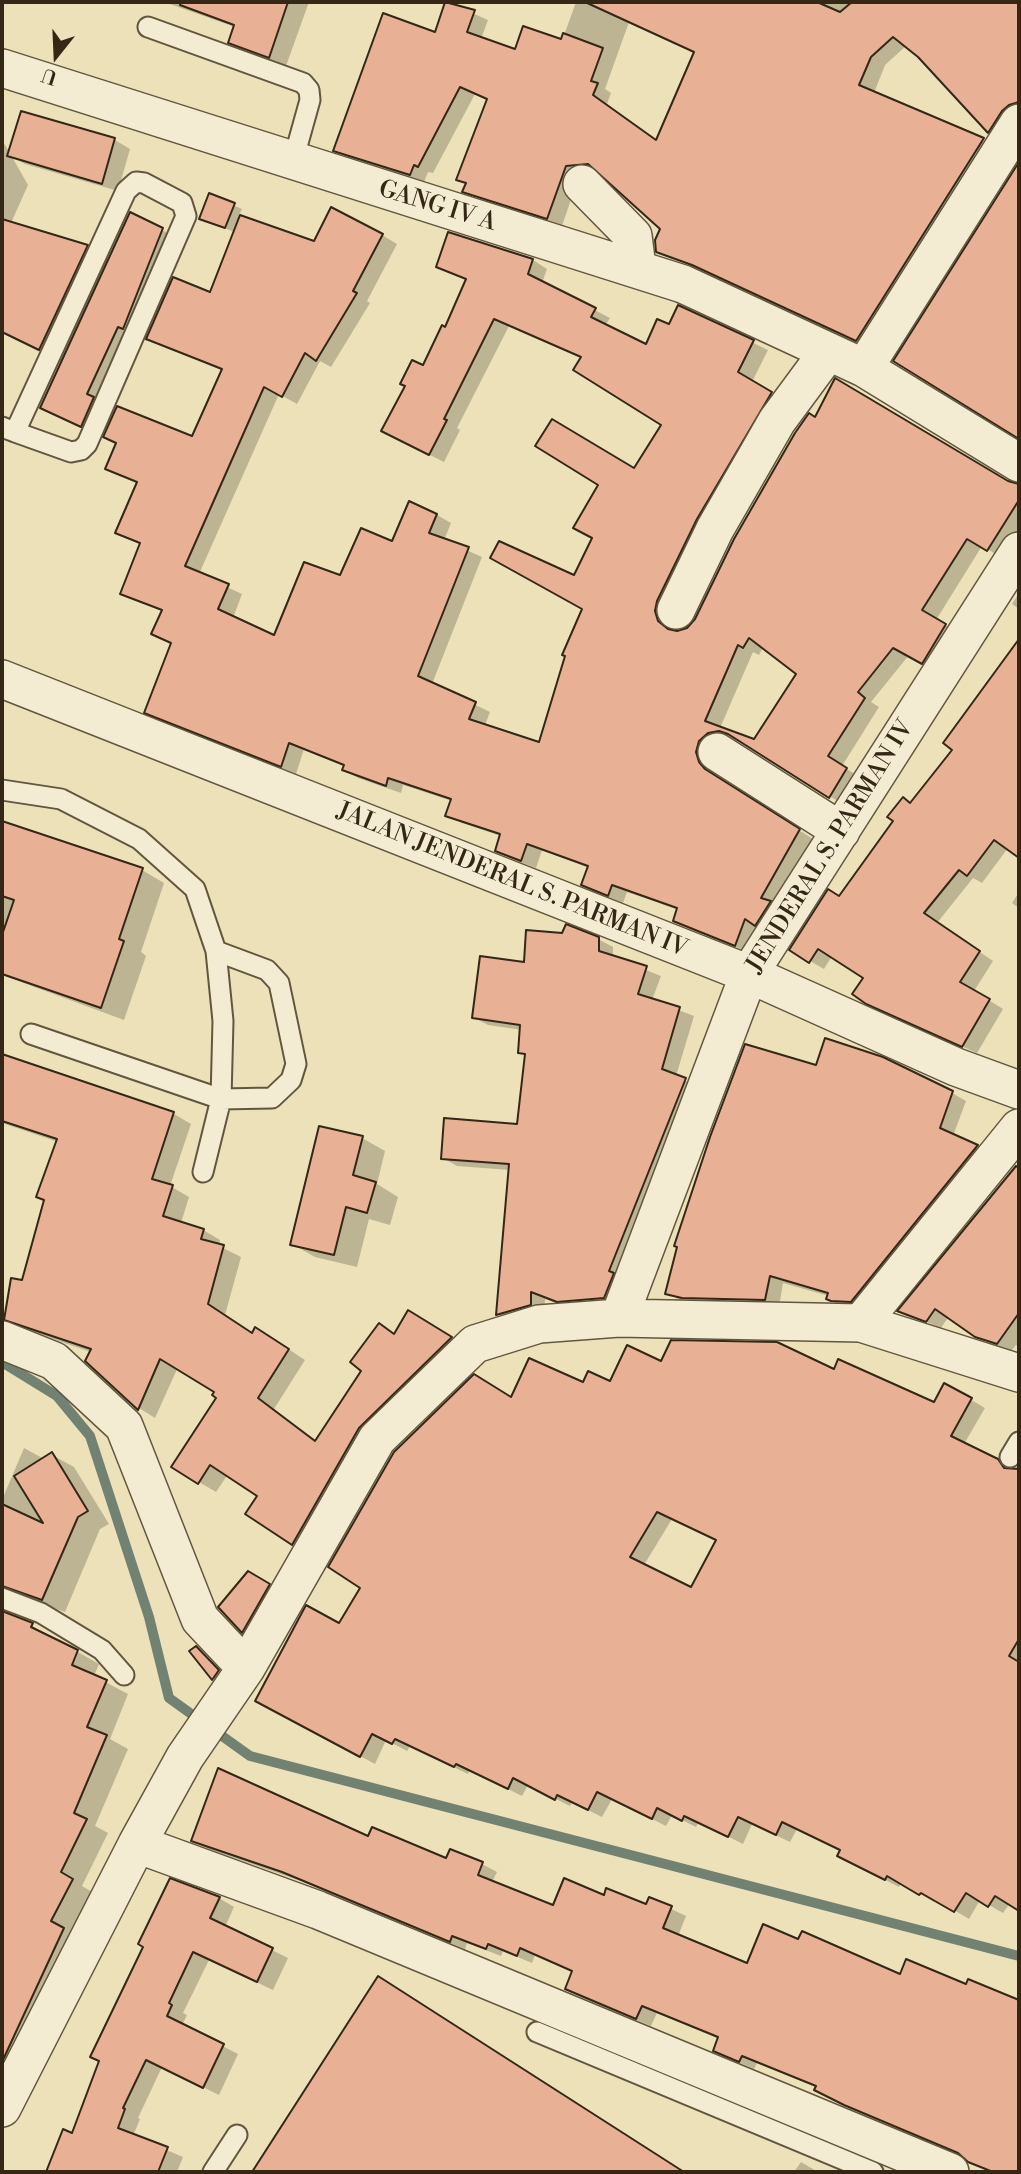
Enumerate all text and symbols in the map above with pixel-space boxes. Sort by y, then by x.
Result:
north arrow [21,21,91,91]
text: U [39,62,60,90]
street label: GANG IV A [375,176,499,238]
street label: JENDERAL S. PARMAN IV [741,715,921,979]
street label: JALAN JENDERAL S. PARMAN IV [333,797,691,965]

